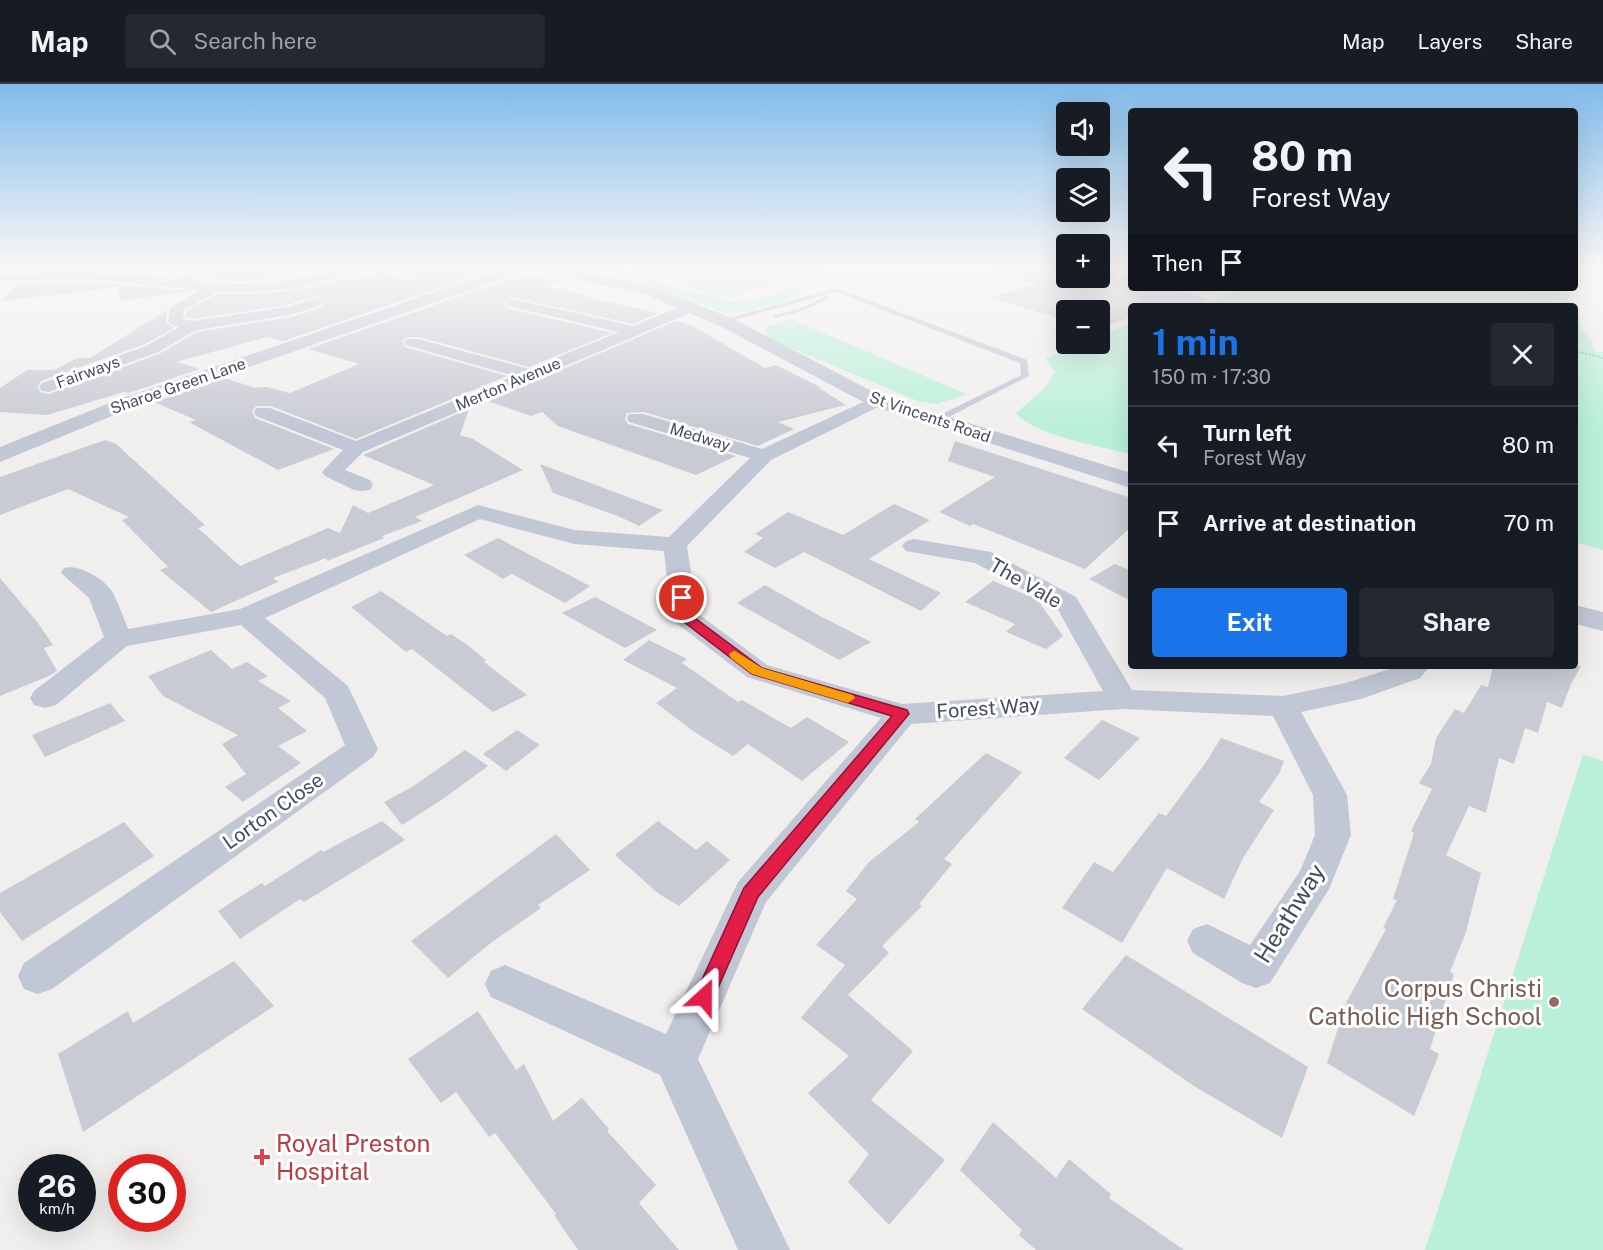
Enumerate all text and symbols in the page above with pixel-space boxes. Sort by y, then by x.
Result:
search box [125,14,545,68]
text: Map [30,25,89,58]
icon: search [146,25,179,58]
text: Search here [194,28,317,54]
text: Map [1342,29,1385,54]
text: Layers [1418,29,1482,54]
text: Share [1515,29,1573,54]
map controls [1056,102,1110,354]
button: sound [1056,102,1110,156]
text: 80 m [1251,131,1353,180]
icon: left [1152,132,1230,210]
button: layers [1056,168,1110,222]
text: Forest Way [1251,181,1391,213]
button: + [1056,234,1110,288]
icon: arrive [1215,246,1248,279]
text: Then [1152,250,1203,276]
button: − [1056,300,1110,354]
text: 1 min [1152,321,1239,363]
button: close [1491,323,1554,386]
street label: Fairways [54,352,122,392]
street label: Merton Avenue [453,353,563,415]
street label: Sharoe Green Lane [108,354,248,418]
text: 150 m · 17:30 [1152,365,1271,389]
street label: St Vincents Road [867,387,993,447]
street label: Medway [668,419,733,455]
text: Turn left [1203,420,1292,446]
icon: left [1152,429,1185,462]
text: 80 m [1502,432,1554,458]
text: Forest Way [1203,446,1307,470]
icon: arrive [1152,507,1185,540]
text: Arrive at destination [1203,510,1416,536]
text: 70 m [1503,510,1554,536]
street label: The Vale [986,553,1066,613]
pin [656,572,707,623]
icon: arrive [665,581,698,614]
button: Exit [1152,588,1347,657]
button: Share [1359,588,1554,657]
street label: Forest Way [936,692,1041,724]
street label: Lorton Close [218,768,328,854]
street label: Heathway [1248,858,1330,968]
position arrow [672,965,736,1029]
place label: Corpus Christi Catholic High School [1308,974,1542,1030]
marker: Corpus Christi Catholic High School [1547,995,1561,1009]
place label: Royal Preston Hospital [276,1129,430,1185]
marker: Royal Preston Hospital [253,1148,271,1166]
speed limit sign: 30 [108,1154,186,1232]
text: 26 [38,1168,76,1204]
text: km/h [39,1200,75,1217]

